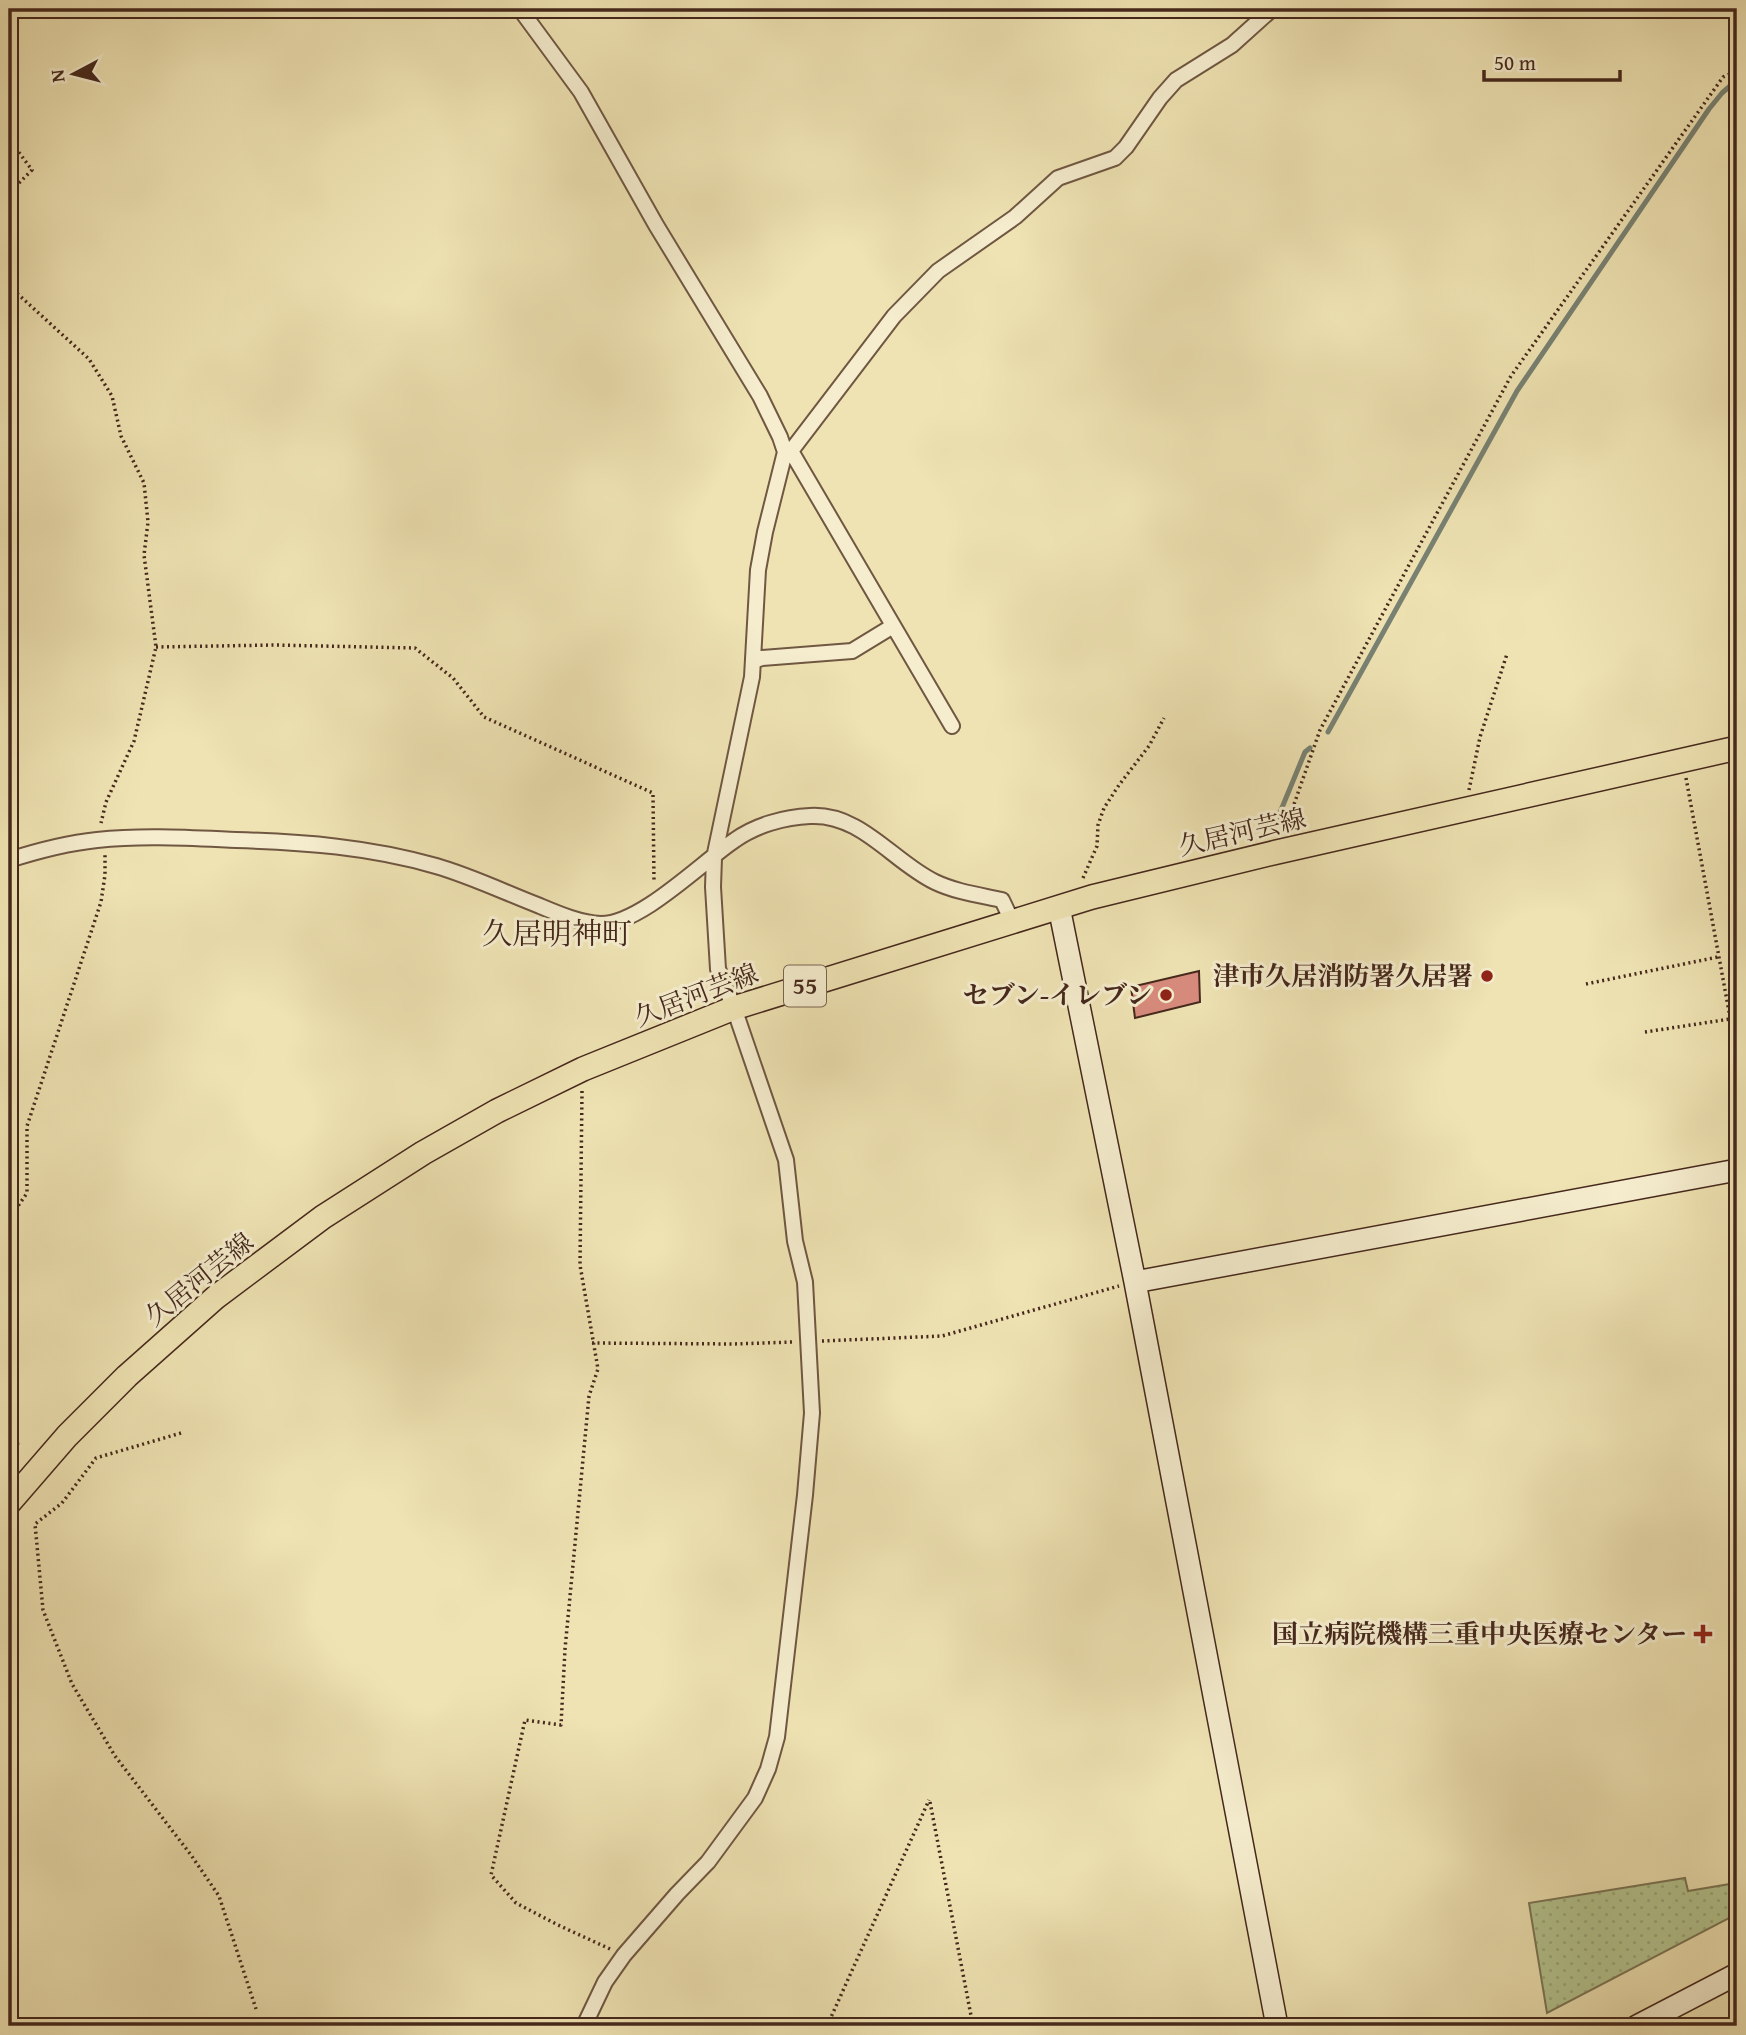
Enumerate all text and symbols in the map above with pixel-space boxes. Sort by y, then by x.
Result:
north arrow [38,38,108,108]
scale bar [1484,38,1620,82]
text: 50 m [1494,47,1536,78]
text: N [42,68,72,84]
street label: 久居河芸線 [1174,798,1310,865]
district label: 久居明神町 [482,911,632,955]
street label: 久居河芸線 [628,953,763,1036]
place label: 津市久居消防署久居署 [1213,956,1473,995]
road number: 55 [784,966,826,1006]
marker: 津市久居消防署久居署 [1479,968,1495,984]
place label: セブン-イレブン [963,975,1152,1014]
marker: セブン-イレブン [1158,987,1174,1003]
street label: 久居河芸線 [136,1223,261,1335]
place label: 国立病院機構三重中央医療センター [1272,1614,1687,1653]
marker: 国立病院機構三重中央医療センター [1693,1624,1713,1644]

